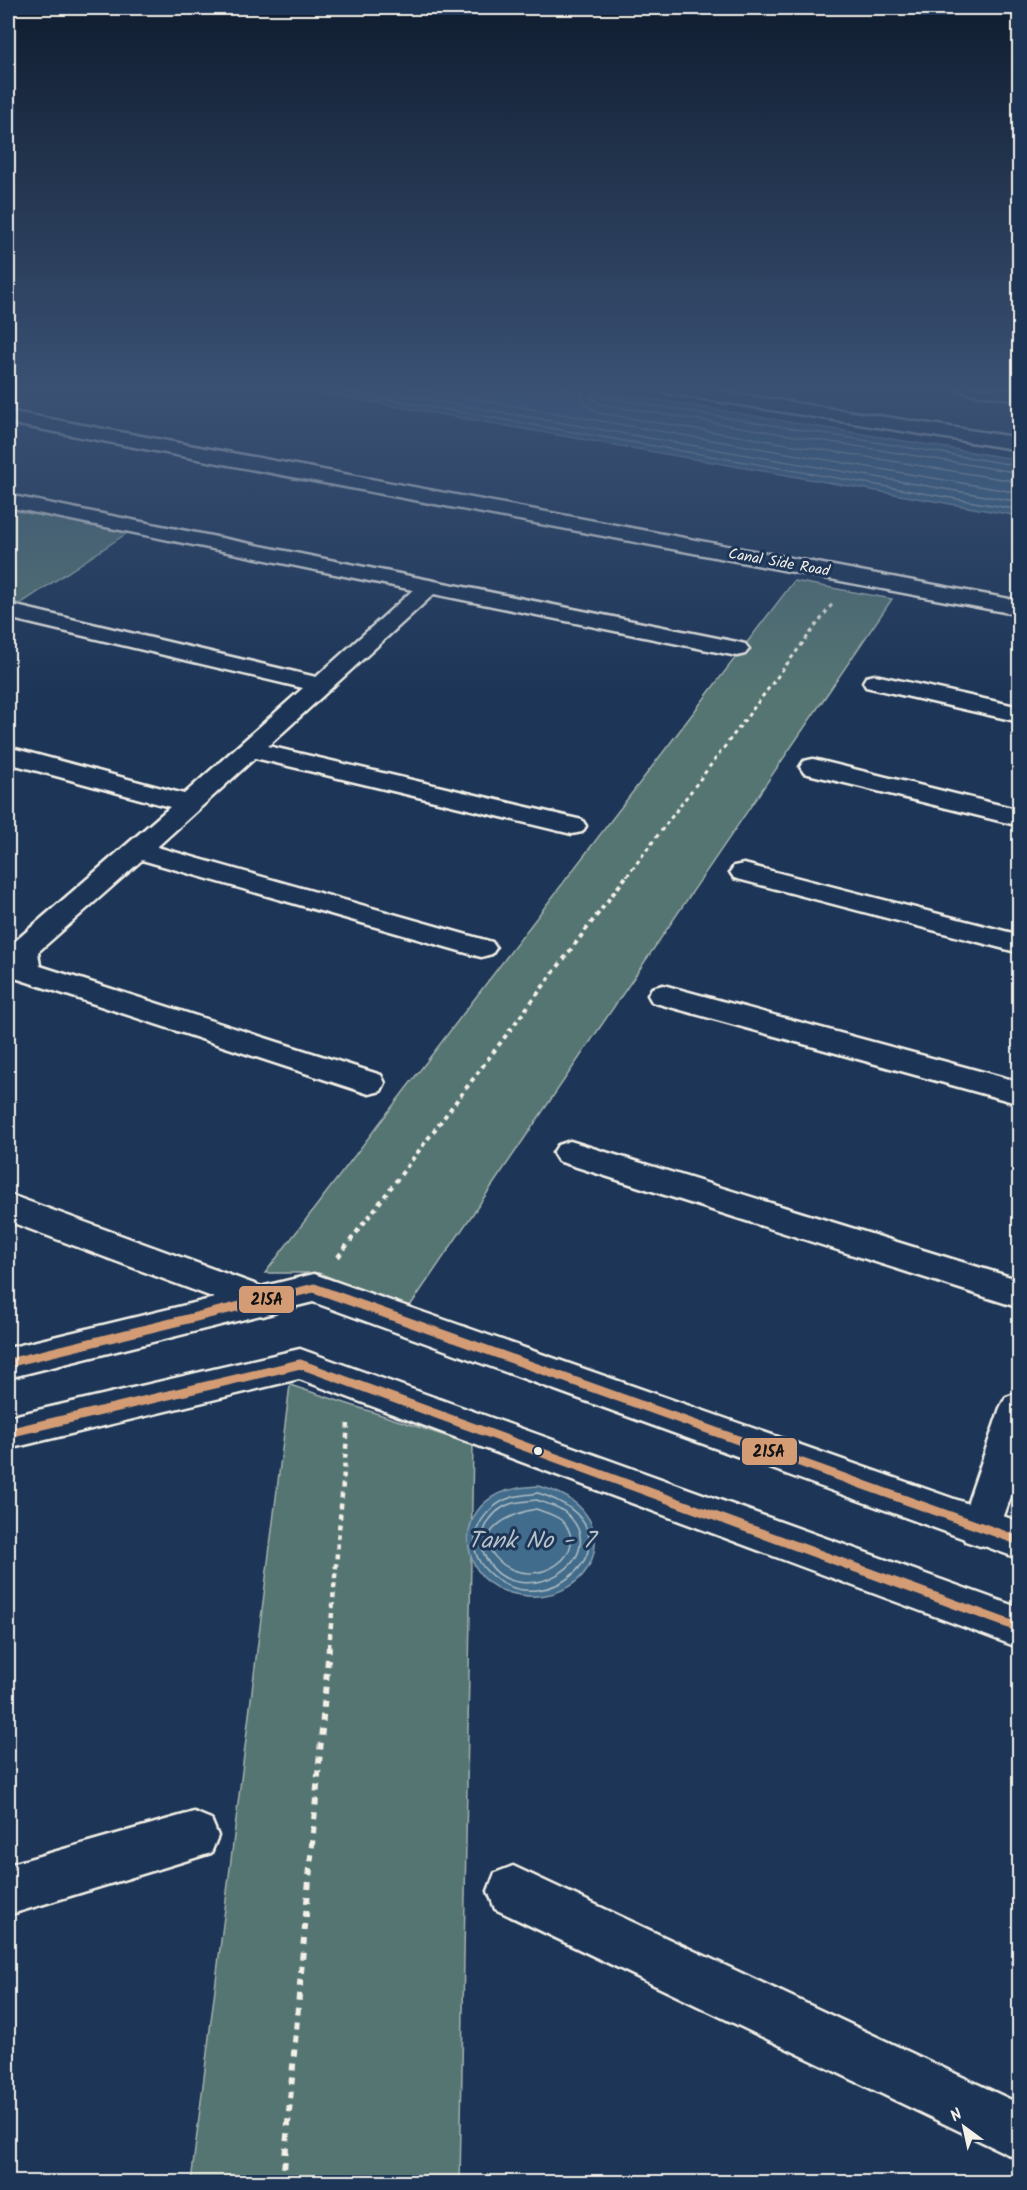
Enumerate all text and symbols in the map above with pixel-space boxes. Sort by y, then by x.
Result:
street label: Canal Side Road [726,542,832,584]
line badge: 215A [238,1285,295,1314]
text: 215A [251,1288,283,1313]
line badge: 215A [741,1437,798,1466]
text: 215A [753,1440,785,1465]
unlabelled marker [532,1445,544,1457]
water label: Tank No - 7 [468,1522,599,1561]
north arrow [934,2097,994,2157]
text: N [946,2102,968,2129]

